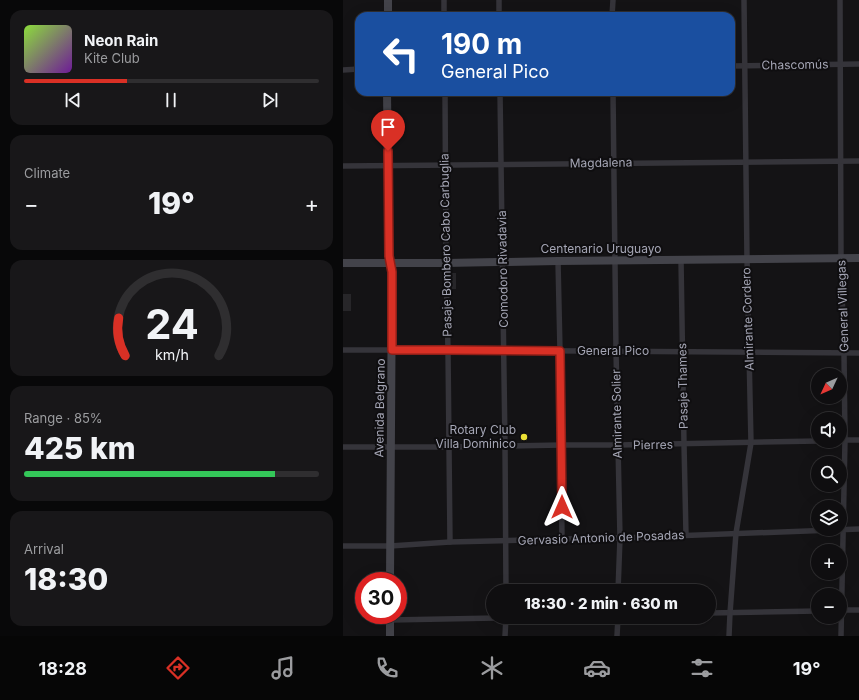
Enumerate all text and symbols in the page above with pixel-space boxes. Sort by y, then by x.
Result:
text: 190 m [441,27,522,61]
icon: left [375,28,427,80]
text: Neon Rain [84,31,158,50]
text: Kite Club [84,50,140,66]
street label: Chascomús [761,56,829,73]
text: General Pico [441,61,549,82]
icon: previous [62,89,84,111]
icon: pause [160,89,182,111]
icon: next [259,89,281,111]
pin [371,110,405,151]
icon: arrive [377,116,399,138]
street label: Pasaje Bombero Cabo Carbuglia [436,153,455,337]
street label: Magdalena [569,154,633,171]
text: Climate [24,165,70,181]
text: 19° [148,185,195,221]
text: − [24,191,39,217]
text: + [304,191,319,217]
street label: Comodoro Rivadavia [494,210,511,328]
street label: Centenario Uruguayo [541,241,661,256]
street label: General Villegas [833,260,852,352]
street label: Almirante Cordero [738,267,757,371]
text: 24 [145,299,198,349]
street label: General Pico [577,343,649,358]
street label: Pasaje Thames [674,343,691,429]
text: km/h [155,346,188,363]
street label: Avenida Belgrano [371,358,388,458]
north arrow [811,368,847,404]
map controls [811,368,847,624]
street label: Almirante Solier [608,369,625,459]
text: Range · 85% [24,410,103,426]
button: sound [811,412,847,448]
place label: Rotary Club Villa Dominico [436,422,516,451]
text: 425 km [24,430,136,466]
marker: Rotary Club Villa Dominico [519,432,529,442]
street label: Pierres [633,437,673,452]
button: search [811,456,847,492]
position arrow [541,486,583,528]
button: layers [811,500,847,536]
street label: Gervasio Antonio de Posadas [517,527,685,548]
text: Arrival [24,541,64,557]
button: + [811,544,847,580]
text: 18:30 [24,561,108,597]
speed limit sign: 30 [355,572,407,624]
button: − [811,588,847,624]
text: 18:30 · 2 min · 630 m [524,594,678,613]
icon: directions [164,654,192,682]
icon: music [269,654,297,682]
icon: phone [373,654,401,682]
icon: climate [478,654,506,682]
icon: car [583,654,611,682]
icon: filters [688,654,716,682]
text: 18:28 [38,658,87,679]
text: 19° [793,658,820,679]

